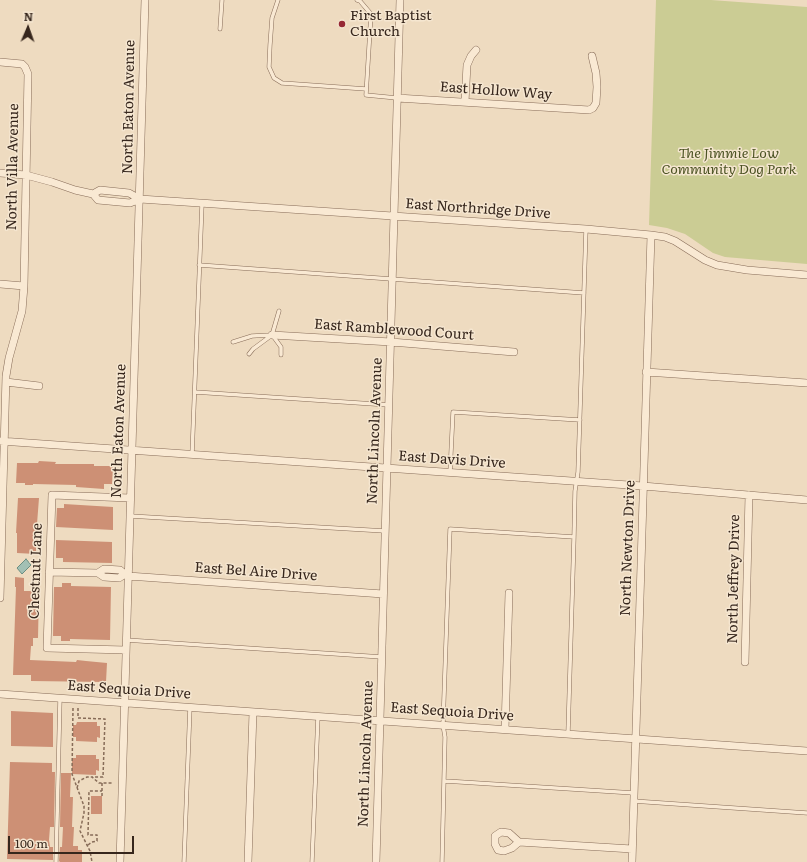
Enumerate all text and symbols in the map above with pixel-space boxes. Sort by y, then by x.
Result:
north arrow [8,8,48,48]
text: N [24,8,33,24]
place label: First Baptist Church [350,8,432,40]
marker: First Baptist Church [337,19,347,29]
street label: North Eaton Avenue [119,40,139,174]
street label: East Hollow Way [439,79,553,103]
street label: North Villa Avenue [3,103,23,231]
park label: The Jimmie Low Community Dog Park [662,146,796,178]
street label: East Northridge Drive [405,196,551,222]
street label: East Ramblewood Court [314,316,474,344]
street label: North Lincoln Avenue [364,357,386,505]
street label: North Eaton Avenue [108,364,130,498]
street label: East Davis Drive [398,448,506,472]
street label: North Newton Drive [617,480,639,616]
street label: North Jeffrey Drive [724,514,744,644]
street label: Chestnut Lane [26,523,46,619]
street label: East Bel Aire Drive [194,559,318,585]
street label: East Sequoia Drive [67,677,191,703]
street label: North Lincoln Avenue [355,680,377,828]
street label: East Sequoia Drive [390,699,514,725]
scale bar [10,828,136,854]
text: 100 m [15,834,48,852]

